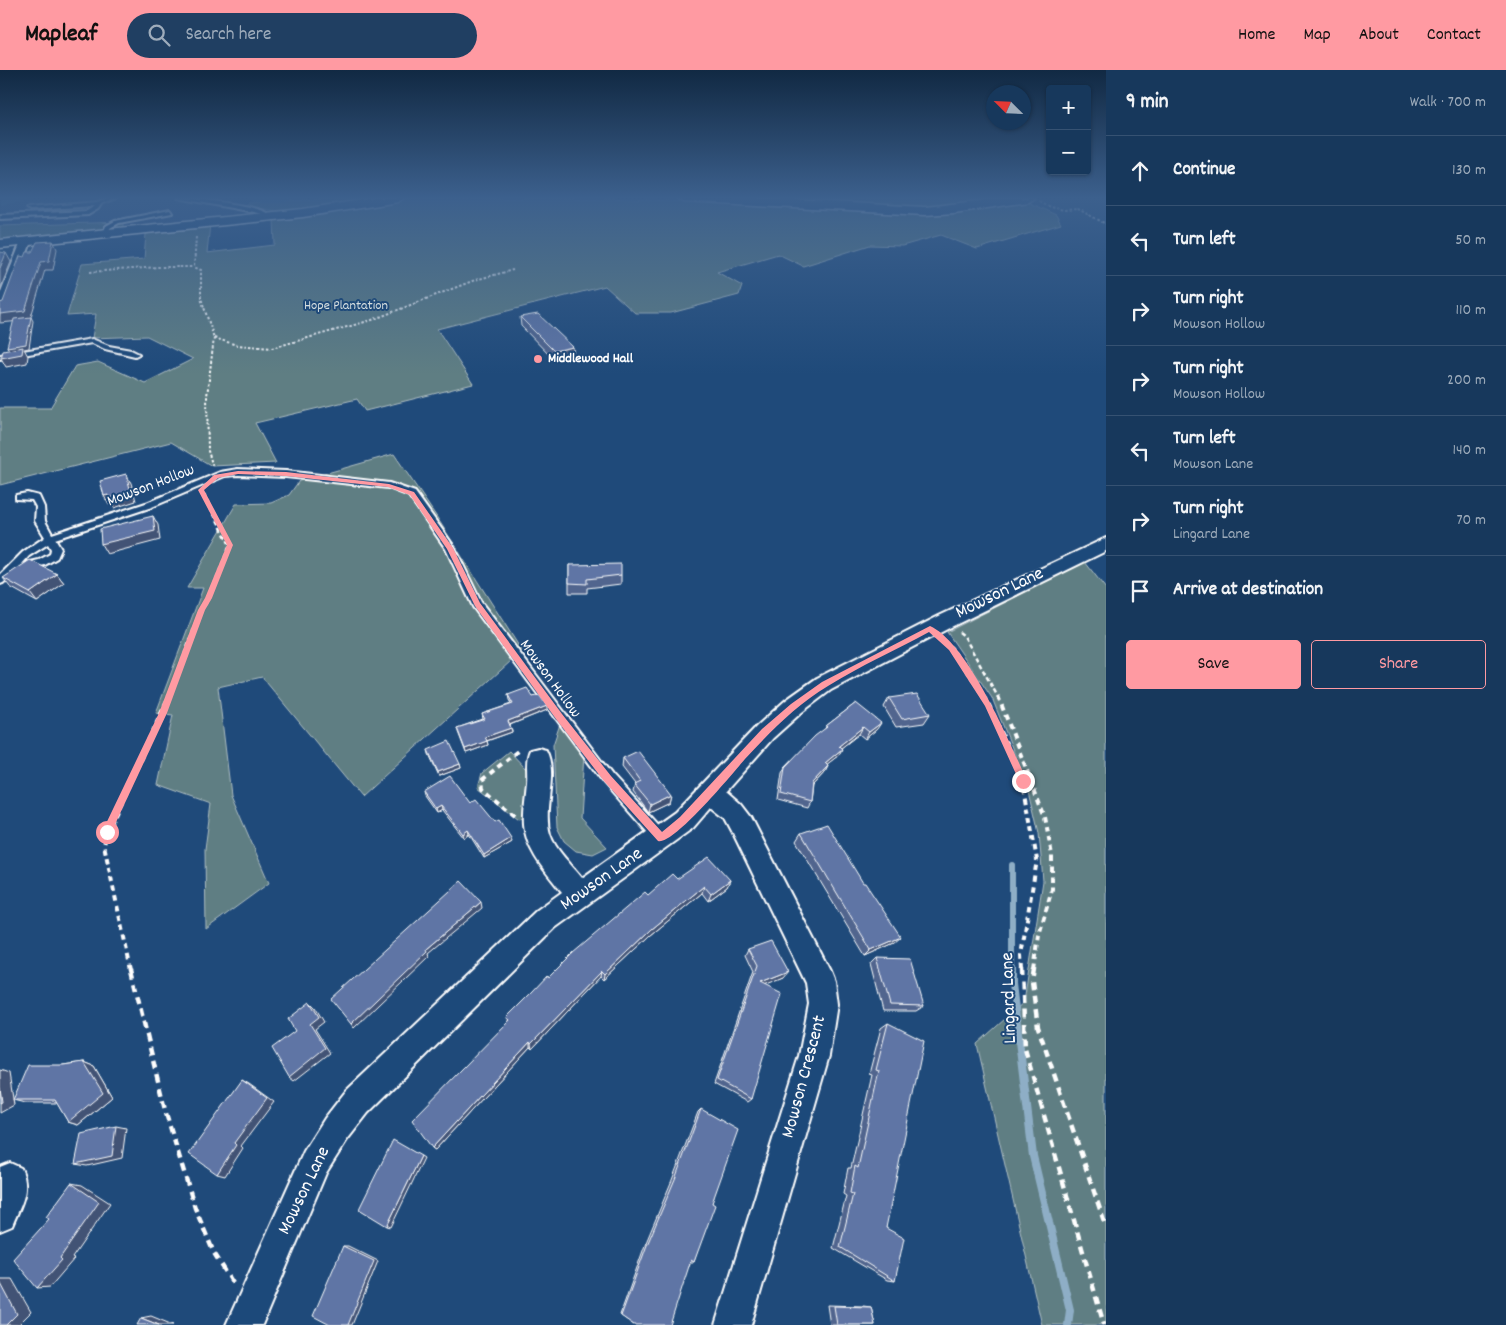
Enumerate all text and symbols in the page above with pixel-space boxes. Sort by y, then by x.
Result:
search box [127,13,477,58]
text: Mapleaf [25,18,97,52]
icon: search [145,21,173,49]
text: Search here [185,22,271,49]
text: Home [1238,23,1275,48]
text: Map [1303,23,1331,48]
text: About [1359,23,1399,48]
text: Contact [1427,23,1481,48]
north arrow [986,85,1031,130]
map controls [1046,85,1091,175]
button: + [1046,85,1091,130]
text: 9 min [1126,88,1168,118]
text: Walk · 700 m [1410,91,1486,114]
button: − [1046,130,1091,175]
icon: ahead [1126,157,1154,185]
text: Continue [1173,157,1235,184]
text: 130 m [1452,159,1486,182]
icon: left [1126,227,1154,255]
text: Turn left [1173,227,1236,254]
text: 50 m [1455,229,1486,252]
text: Turn right [1173,286,1244,313]
park label: Hope Plantation [304,296,388,316]
icon: right [1126,297,1154,325]
text: 110 m [1456,299,1486,322]
text: Mowson Hollow [1173,313,1265,336]
place label: Middlewood Hall [548,349,634,369]
marker: Middlewood Hall [532,353,544,365]
text: Turn right [1173,356,1244,383]
icon: right [1126,367,1154,395]
text: 200 m [1447,369,1486,392]
text: Mowson Hollow [1173,383,1265,406]
text: Turn left [1173,426,1236,453]
icon: left [1126,437,1154,465]
text: 140 m [1452,439,1486,462]
text: Mowson Lane [1173,453,1253,476]
street label: Mowson Hollow [104,459,198,513]
text: Turn right [1173,496,1244,523]
icon: right [1126,507,1154,535]
text: 70 m [1456,509,1486,532]
text: Lingard Lane [1173,523,1250,546]
street label: Mowson Lane [951,561,1049,627]
icon: arrive [1126,577,1154,605]
text: Arrive at destination [1173,577,1323,604]
street label: Mowson Hollow [514,635,586,723]
button: Save [1126,640,1301,689]
button: Share [1311,640,1486,689]
route end [1012,770,1035,793]
route start [96,821,119,844]
street label: Mowson Lane [555,842,649,918]
street label: Lingard Lane [995,952,1025,1044]
street label: Mowson Crescent [776,1013,834,1141]
street label: Mowson Lane [272,1142,338,1240]

